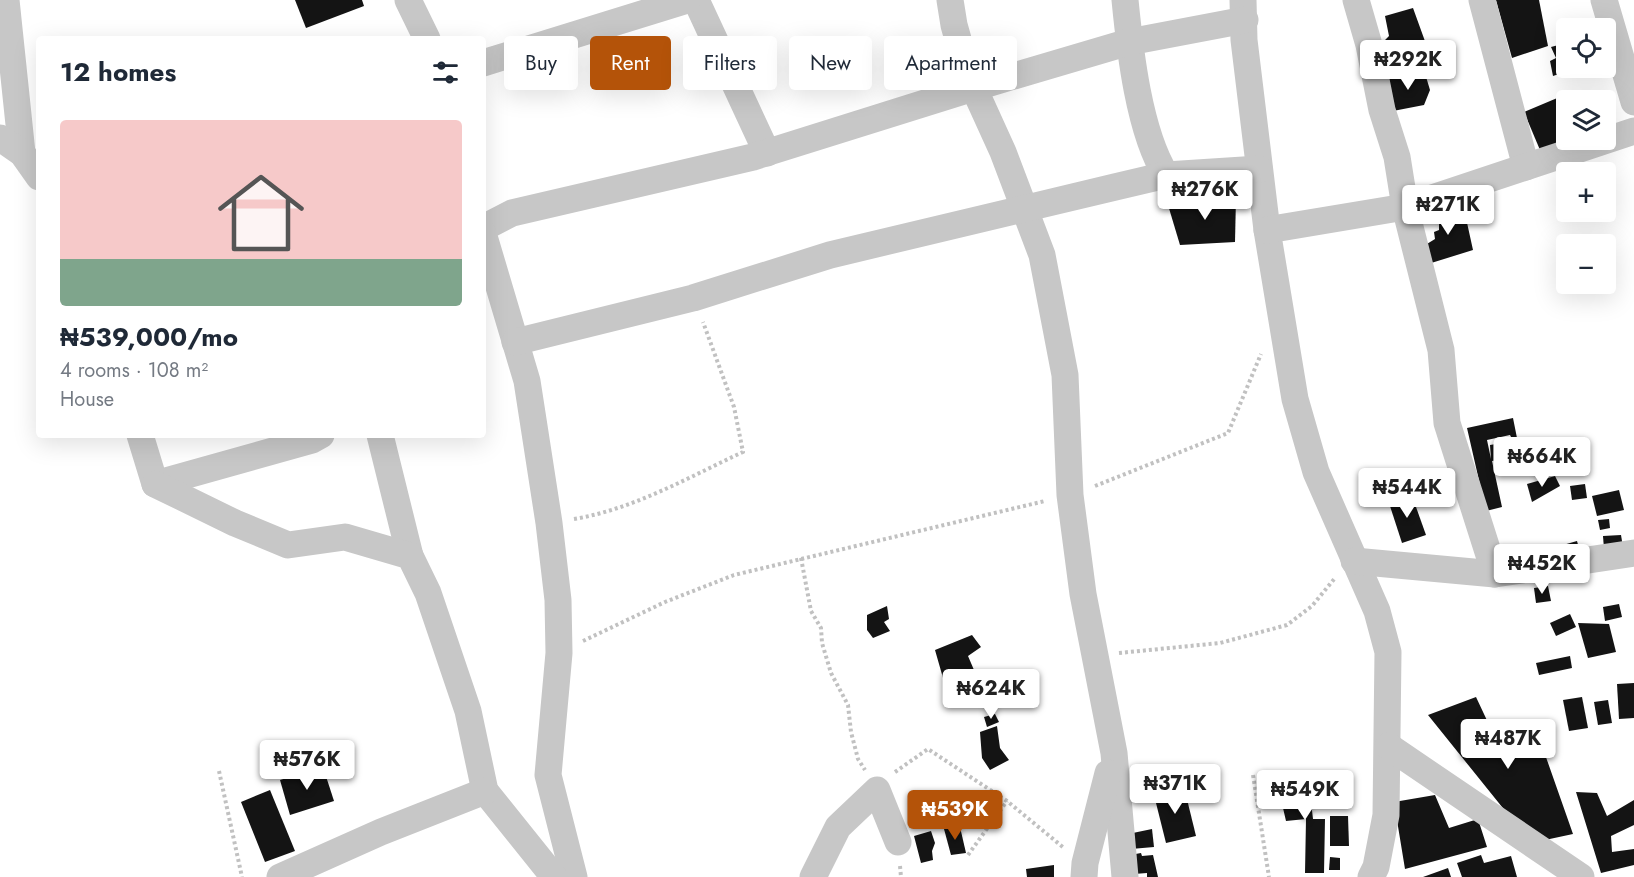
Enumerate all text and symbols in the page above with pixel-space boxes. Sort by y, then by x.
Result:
map controls [1556,18,1616,294]
button: locate [1556,18,1616,78]
chip: Buy [504,36,578,90]
chip: Rent [590,36,671,90]
chip: Filters [683,36,777,90]
chip: New [789,36,872,90]
chip: Apartment [884,36,1017,90]
pin: ₦292K [1366,40,1450,91]
text: ₦292K [1374,45,1442,74]
text: 12 homes [60,53,176,91]
icon: filters [429,56,462,89]
button: layers [1556,90,1616,150]
icon: home [207,159,315,267]
button: + [1556,162,1616,222]
pin: ₦276K [1163,170,1247,221]
text: ₦276K [1172,175,1238,204]
pin: ₦271K [1406,185,1490,236]
text: ₦271K [1416,190,1480,219]
button: − [1556,234,1616,294]
text: ₦539,000/mo [60,318,238,356]
text: 4 rooms · 108 m² [60,356,208,385]
text: House [60,385,114,414]
pin: ₦664K [1500,437,1584,488]
text: ₦664K [1507,442,1577,471]
pin: ₦544K [1365,468,1449,519]
text: ₦544K [1372,473,1442,502]
pin: ₦452K [1500,544,1584,595]
text: ₦452K [1508,549,1576,578]
pin: ₦624K [949,669,1033,720]
text: ₦624K [957,674,1025,703]
pin: ₦487K [1466,719,1550,770]
text: ₦487K [1475,724,1541,753]
pin: ₦576K [265,740,349,791]
text: ₦576K [274,745,340,774]
pin: ₦371K [1133,764,1217,815]
text: ₦371K [1144,769,1206,798]
pin: ₦549K [1263,770,1347,821]
text: ₦549K [1271,775,1339,804]
pin: ₦539K [913,790,997,841]
text: ₦539K [921,795,989,824]

